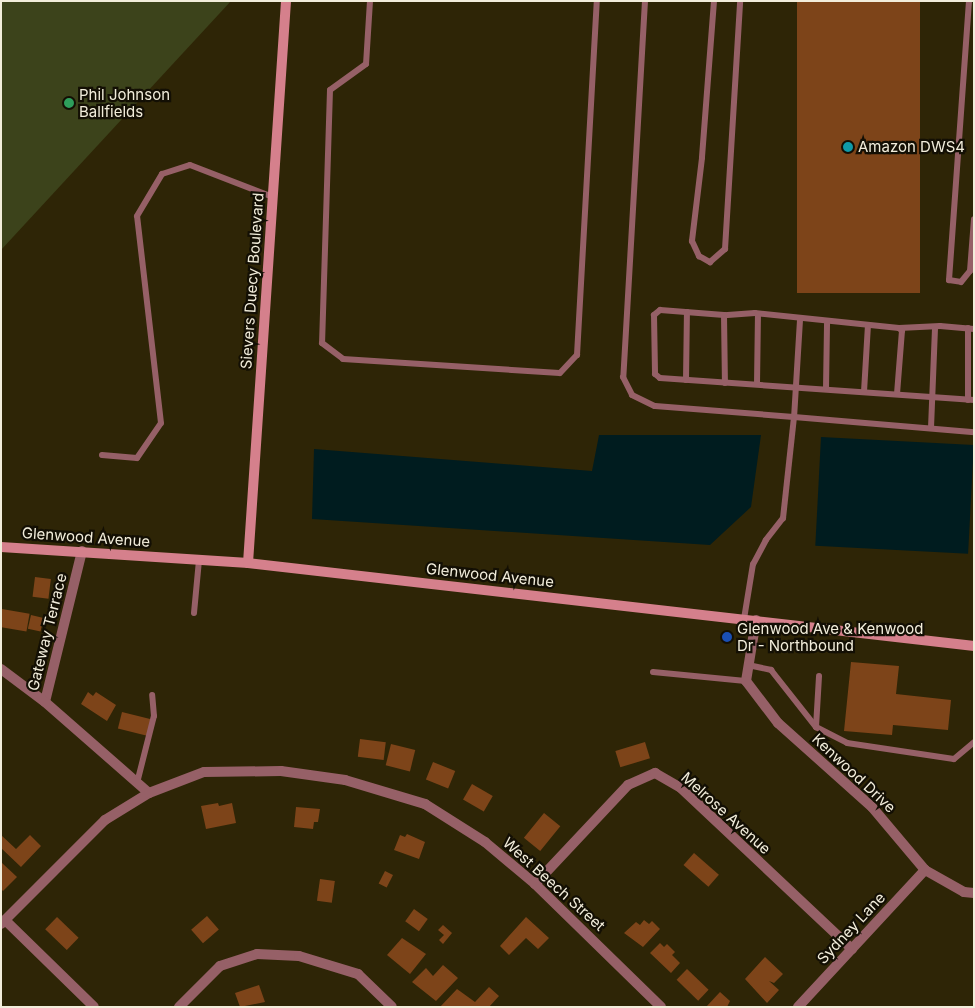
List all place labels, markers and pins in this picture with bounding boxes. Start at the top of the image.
place label: Phil Johnson Ballfields [79,85,170,120]
marker: Phil Johnson Ballfields [63,97,75,109]
place label: Amazon DWS4 [858,138,965,156]
marker: Amazon DWS4 [842,141,854,153]
place label: Glenwood Ave & Kenwood Dr - Northbound [737,619,923,654]
marker: Glenwood Ave & Kenwood Dr - Northbound [721,631,733,643]

